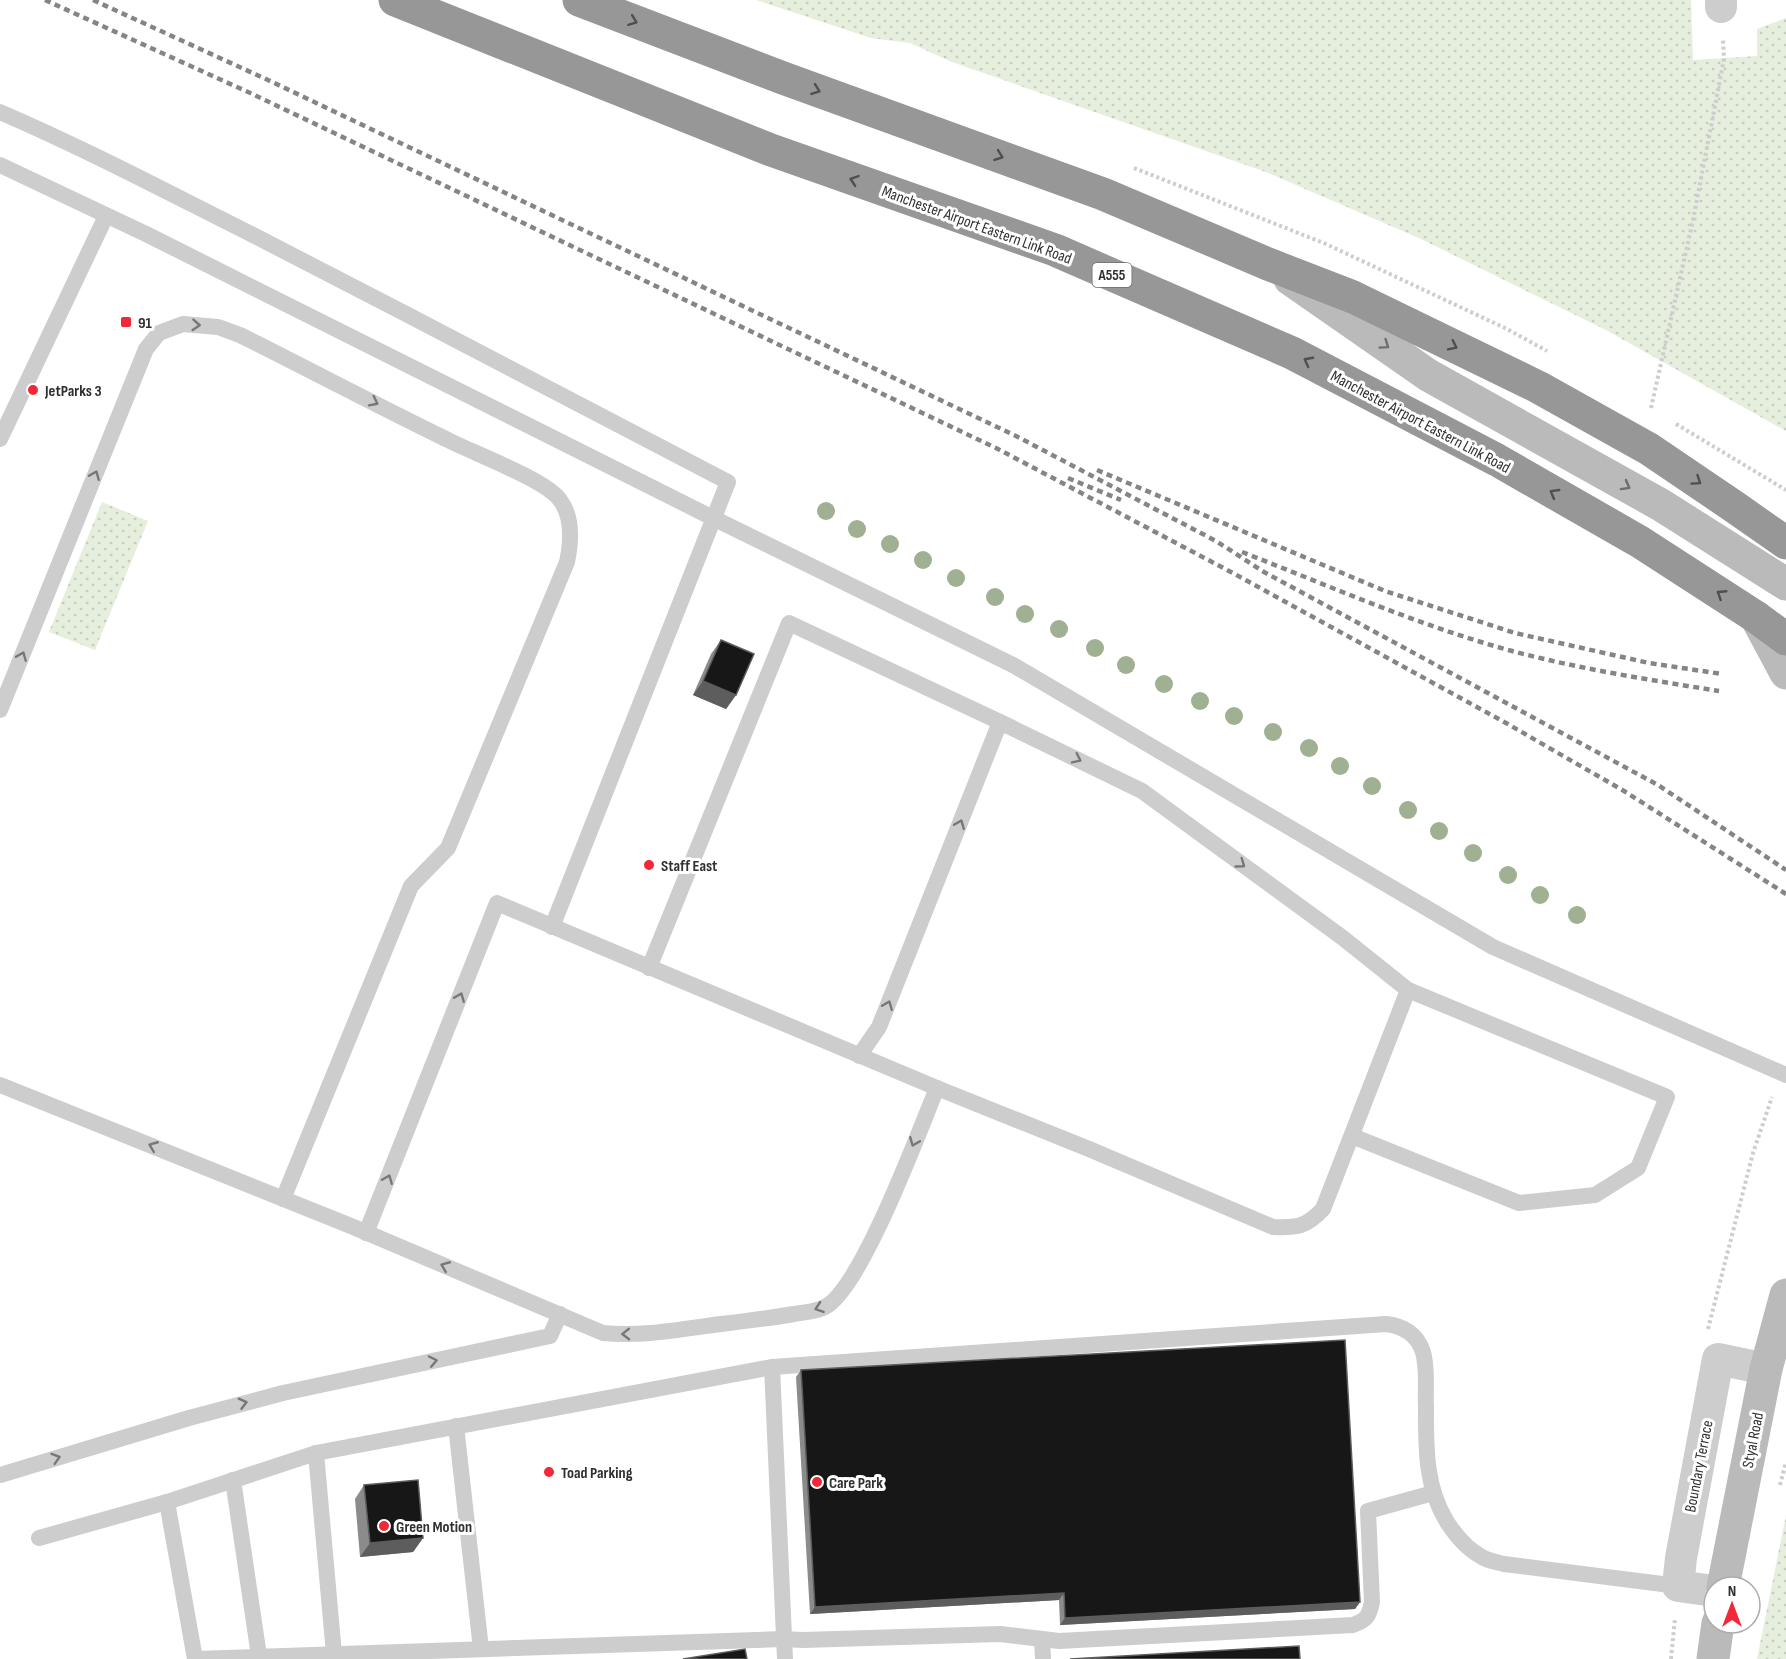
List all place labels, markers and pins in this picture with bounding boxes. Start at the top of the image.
place label: 91 [138,314,153,333]
marker: 91 [119,315,133,329]
place label: JetParks 3 [44,382,102,401]
marker: JetParks 3 [26,383,40,397]
place label: Staff East [661,857,717,876]
marker: Staff East [642,858,656,872]
place label: Toad Parking [561,1464,633,1483]
marker: Toad Parking [542,1465,556,1479]
place label: Care Park [829,1474,883,1493]
marker: Care Park [810,1475,824,1489]
place label: Green Motion [396,1518,472,1537]
marker: Green Motion [377,1519,391,1533]

